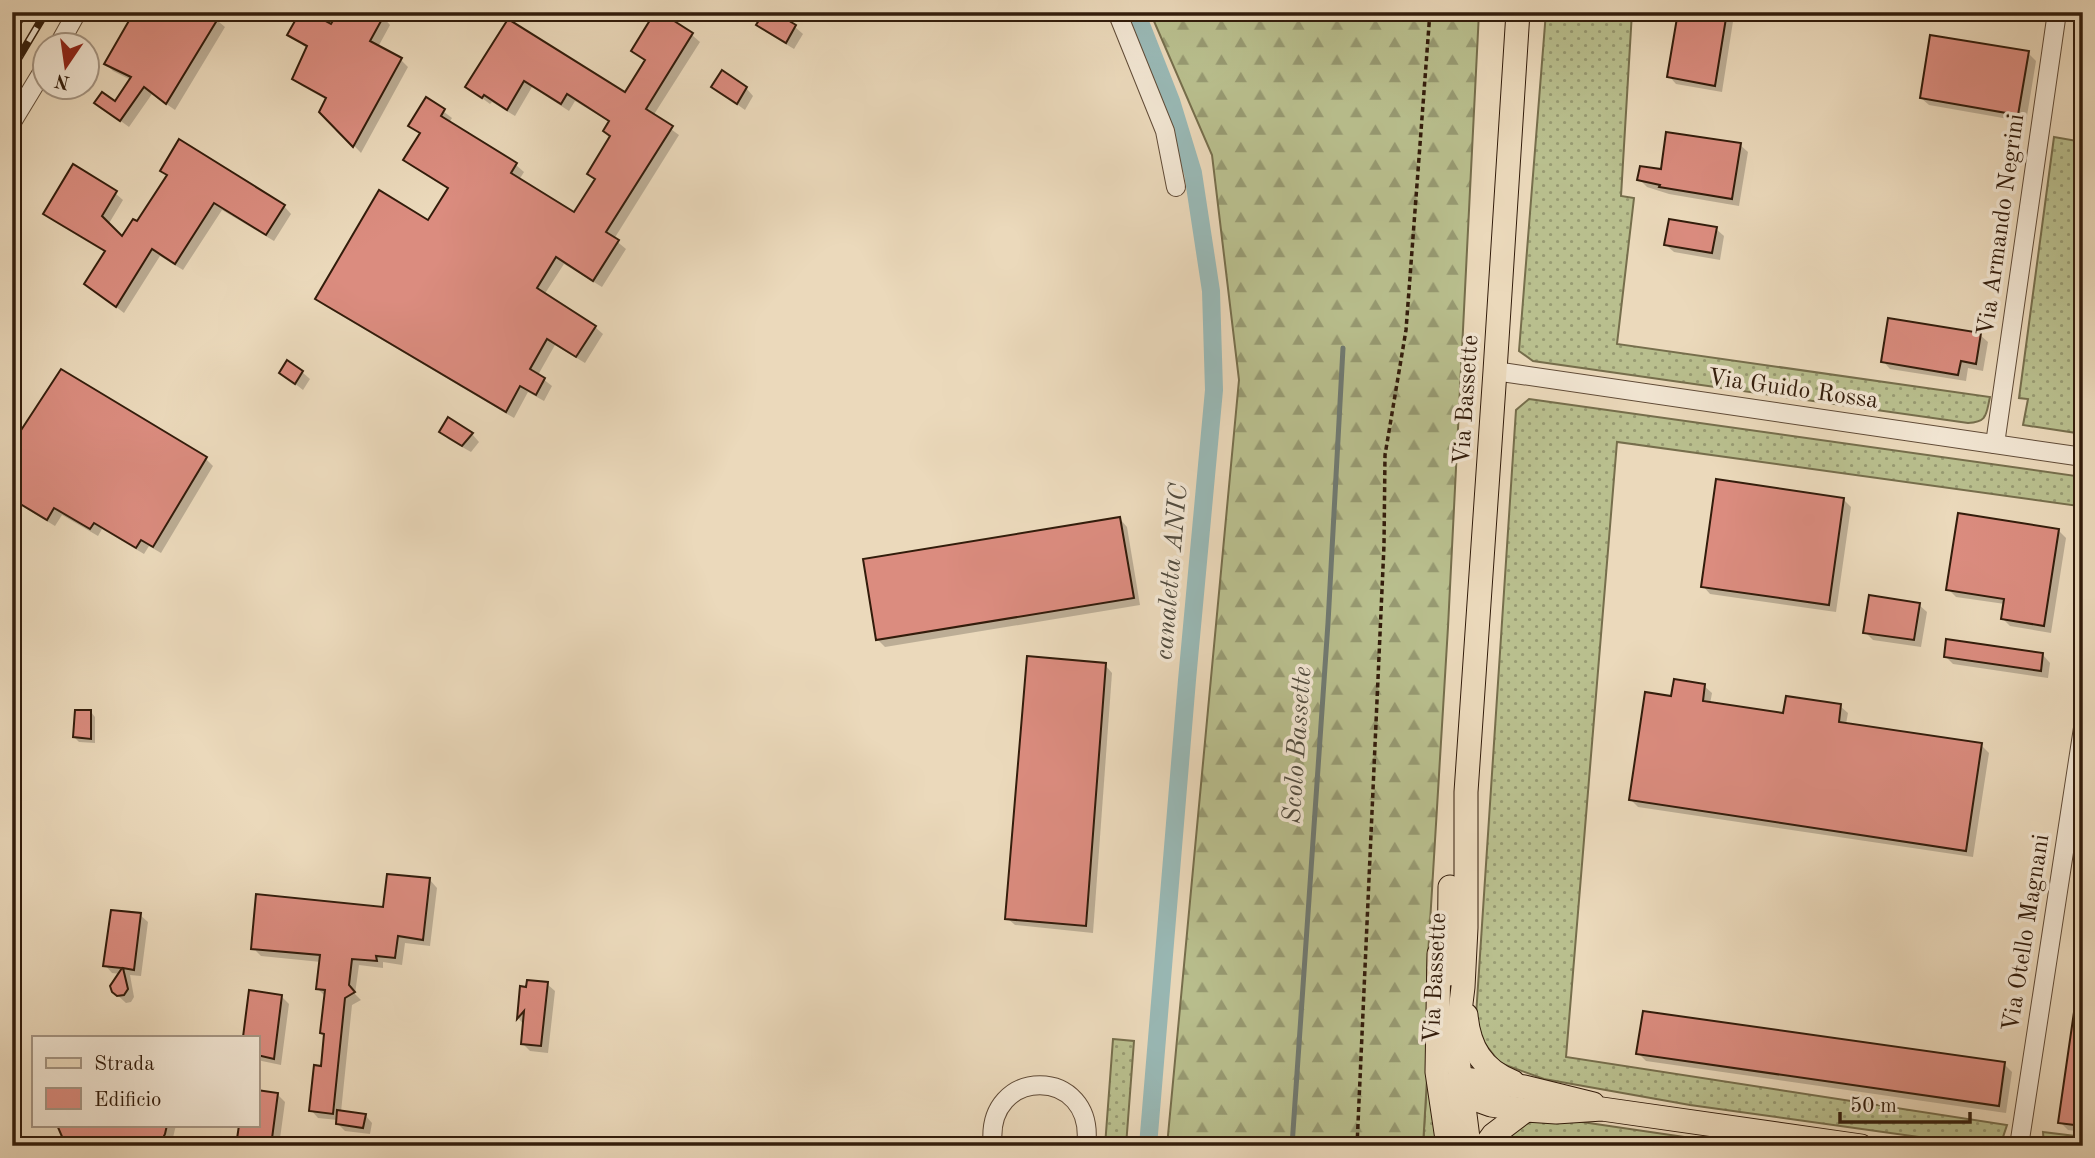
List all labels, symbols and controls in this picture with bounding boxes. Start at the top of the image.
north arrow [32,32,102,102]
text: N [53,69,72,91]
street label: Via Armando Negrini [1975,112,2029,338]
street label: Via Bassette [1450,334,1484,466]
street label: Via Guido Rossa [1706,366,1880,414]
water label: canaletta ANIC [1151,481,1193,661]
water label: Scolo Bassette [1280,665,1316,825]
street label: Via Otello Magnani [2000,833,2054,1033]
street label: Via Bassette [1421,912,1451,1044]
legend [32,1036,259,1126]
text: Strada [94,1054,155,1075]
scale bar [1840,1081,1969,1125]
text: Edificio [94,1090,162,1111]
text: 50 m [1850,1096,1897,1117]

